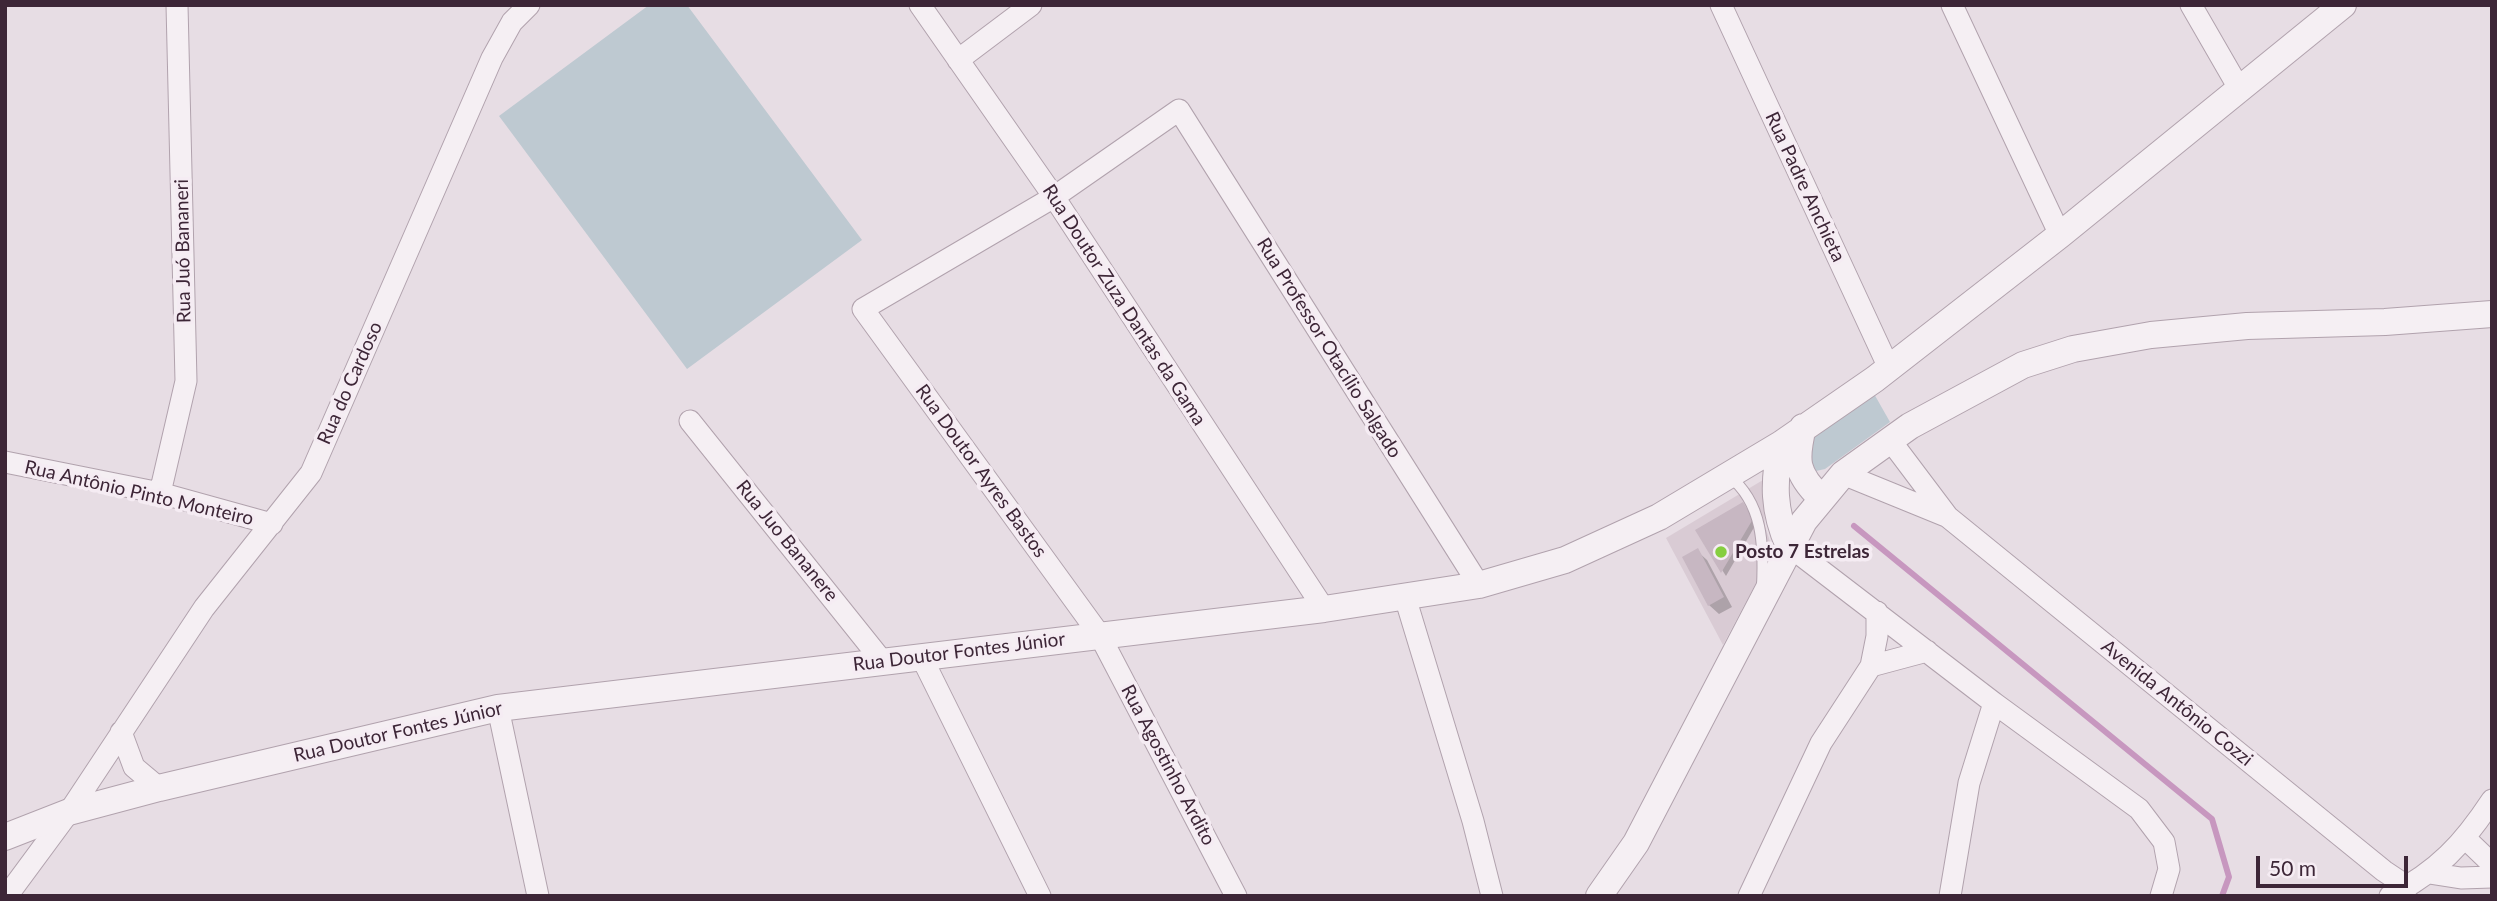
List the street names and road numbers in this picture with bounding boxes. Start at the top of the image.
street label: Rua Padre Anchieta [1760,108,1850,266]
street label: Rua Juó Bananeri [170,179,196,323]
street label: Rua Doutor Zuza Dantas da Gama [1037,180,1211,430]
street label: Rua Professor Otacílio Salgado [1252,234,1406,462]
street label: Rua do Cardoso [313,318,387,448]
street label: Rua Doutor Ayres Bastos [911,380,1051,562]
street label: Rua Antônio Pinto Monteiro [22,456,256,530]
street label: Rua Juo Bananere [731,476,843,606]
street label: Rua Doutor Fontes Júnior [852,628,1066,676]
street label: Avenida Antônio Cozzi [2097,635,2257,771]
street label: Rua Agostinho Ardito [1116,681,1220,849]
street label: Rua Doutor Fontes Júnior [291,697,505,767]

